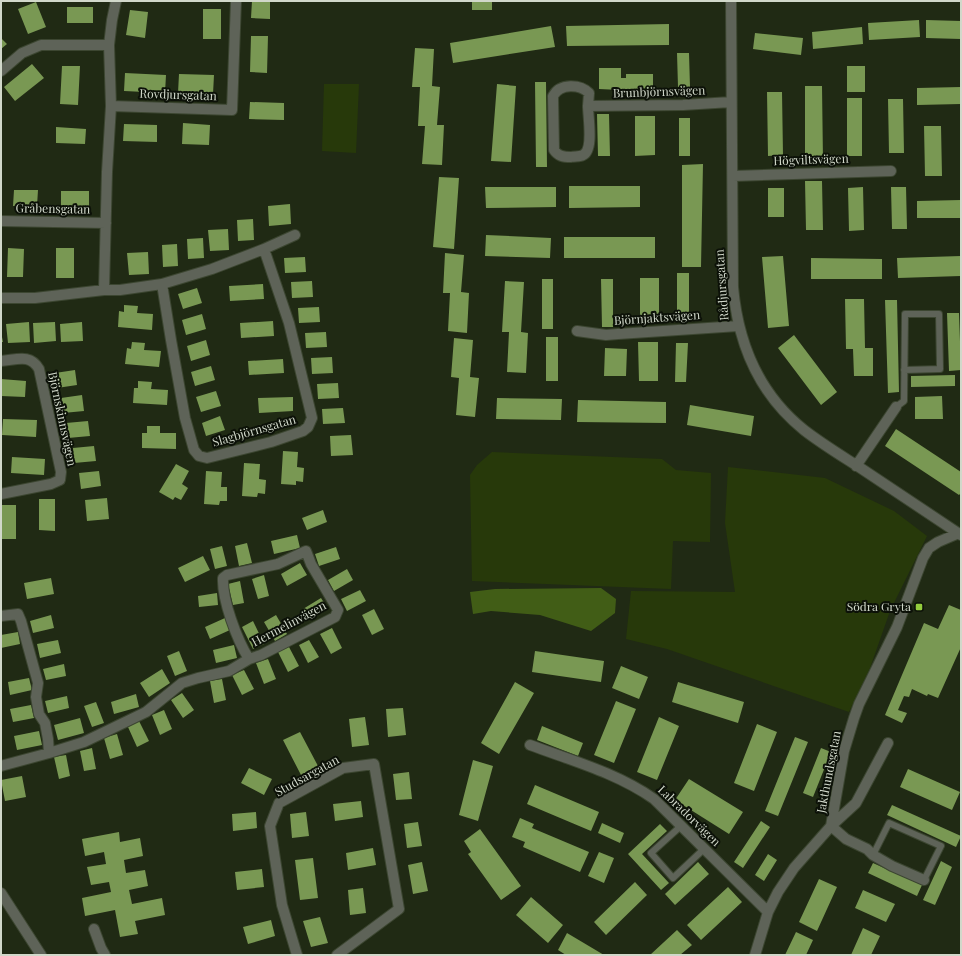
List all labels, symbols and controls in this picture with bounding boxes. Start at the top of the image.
street label: Brunbjörnsvägen [612,81,705,101]
street label: Rovdjursgatan [139,85,217,103]
street label: Högviltsvägen [773,150,849,168]
street label: Gråbensgatan [16,199,91,217]
street label: Rådjursgatan [711,249,731,321]
street label: Björnjaktsvägen [613,306,701,328]
street label: Björnskinnsvägen [45,370,81,467]
street label: Slagbjörnsgatan [210,410,297,450]
street label: Hermelinvägen [248,597,329,649]
place label: Södra Gryta [847,598,911,614]
marker: Södra Gryta [914,602,924,612]
street label: Jakthundsgatan [812,729,844,815]
street label: Studsargatan [272,751,341,799]
street label: Labradorvägen [655,781,724,849]

